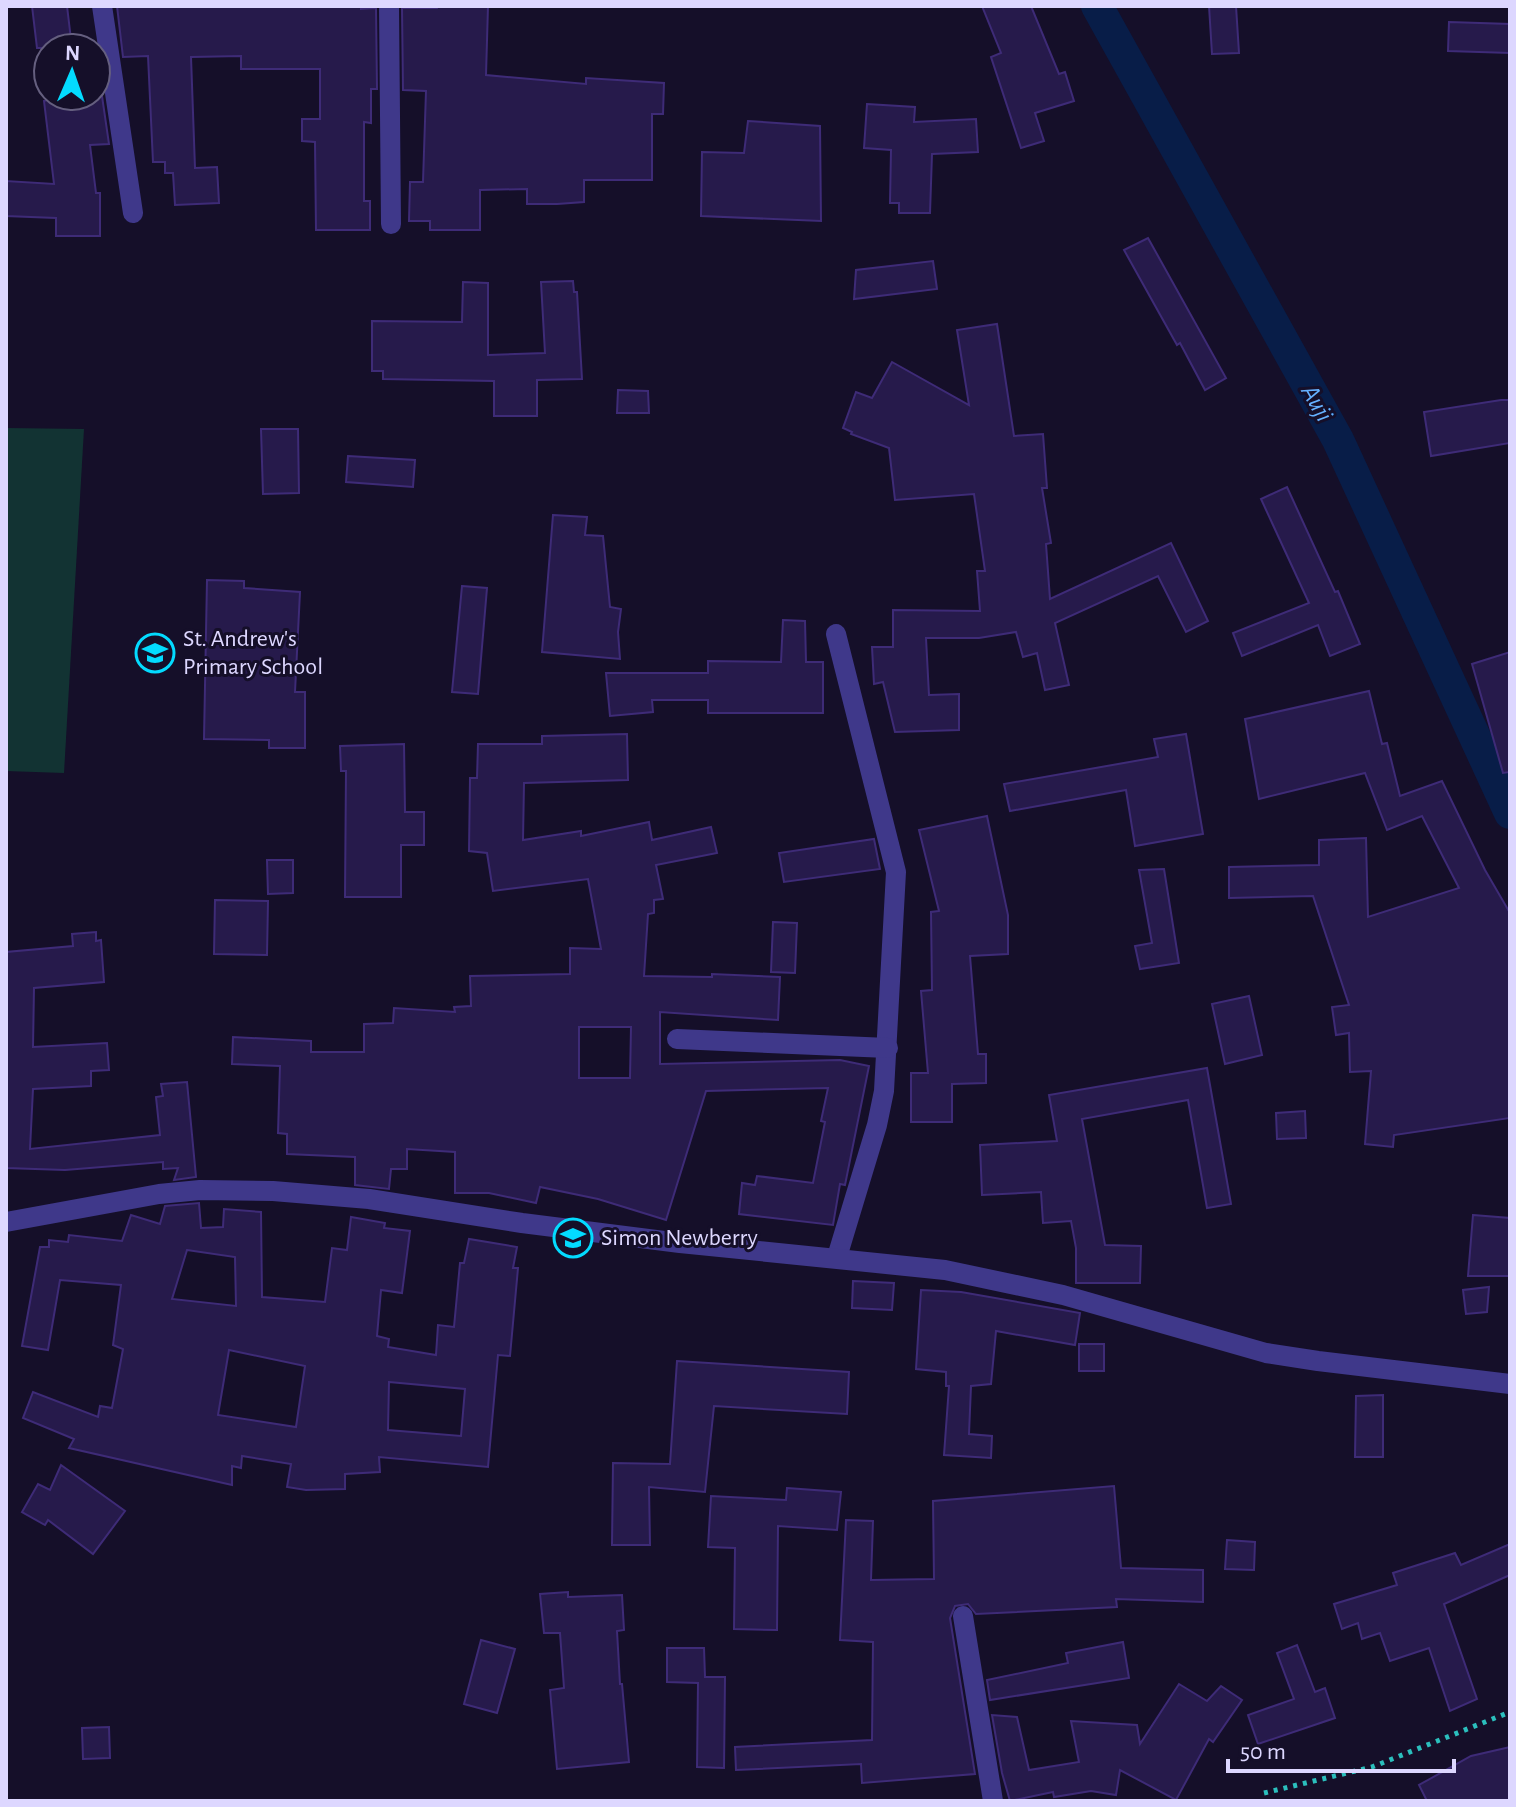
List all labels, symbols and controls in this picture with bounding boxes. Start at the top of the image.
north arrow [32,32,112,112]
text: N [65,42,81,64]
water label: Auji [1296,379,1338,426]
place label: St. Andrew's Primary School [183,627,323,679]
school or university icon: St. Andrew's Primary School [134,632,176,674]
school or university icon: Simon Newberry [552,1217,594,1259]
place label: Simon Newberry [601,1226,758,1250]
scale bar [1228,1723,1454,1773]
text: 50 m [1240,1740,1286,1764]

